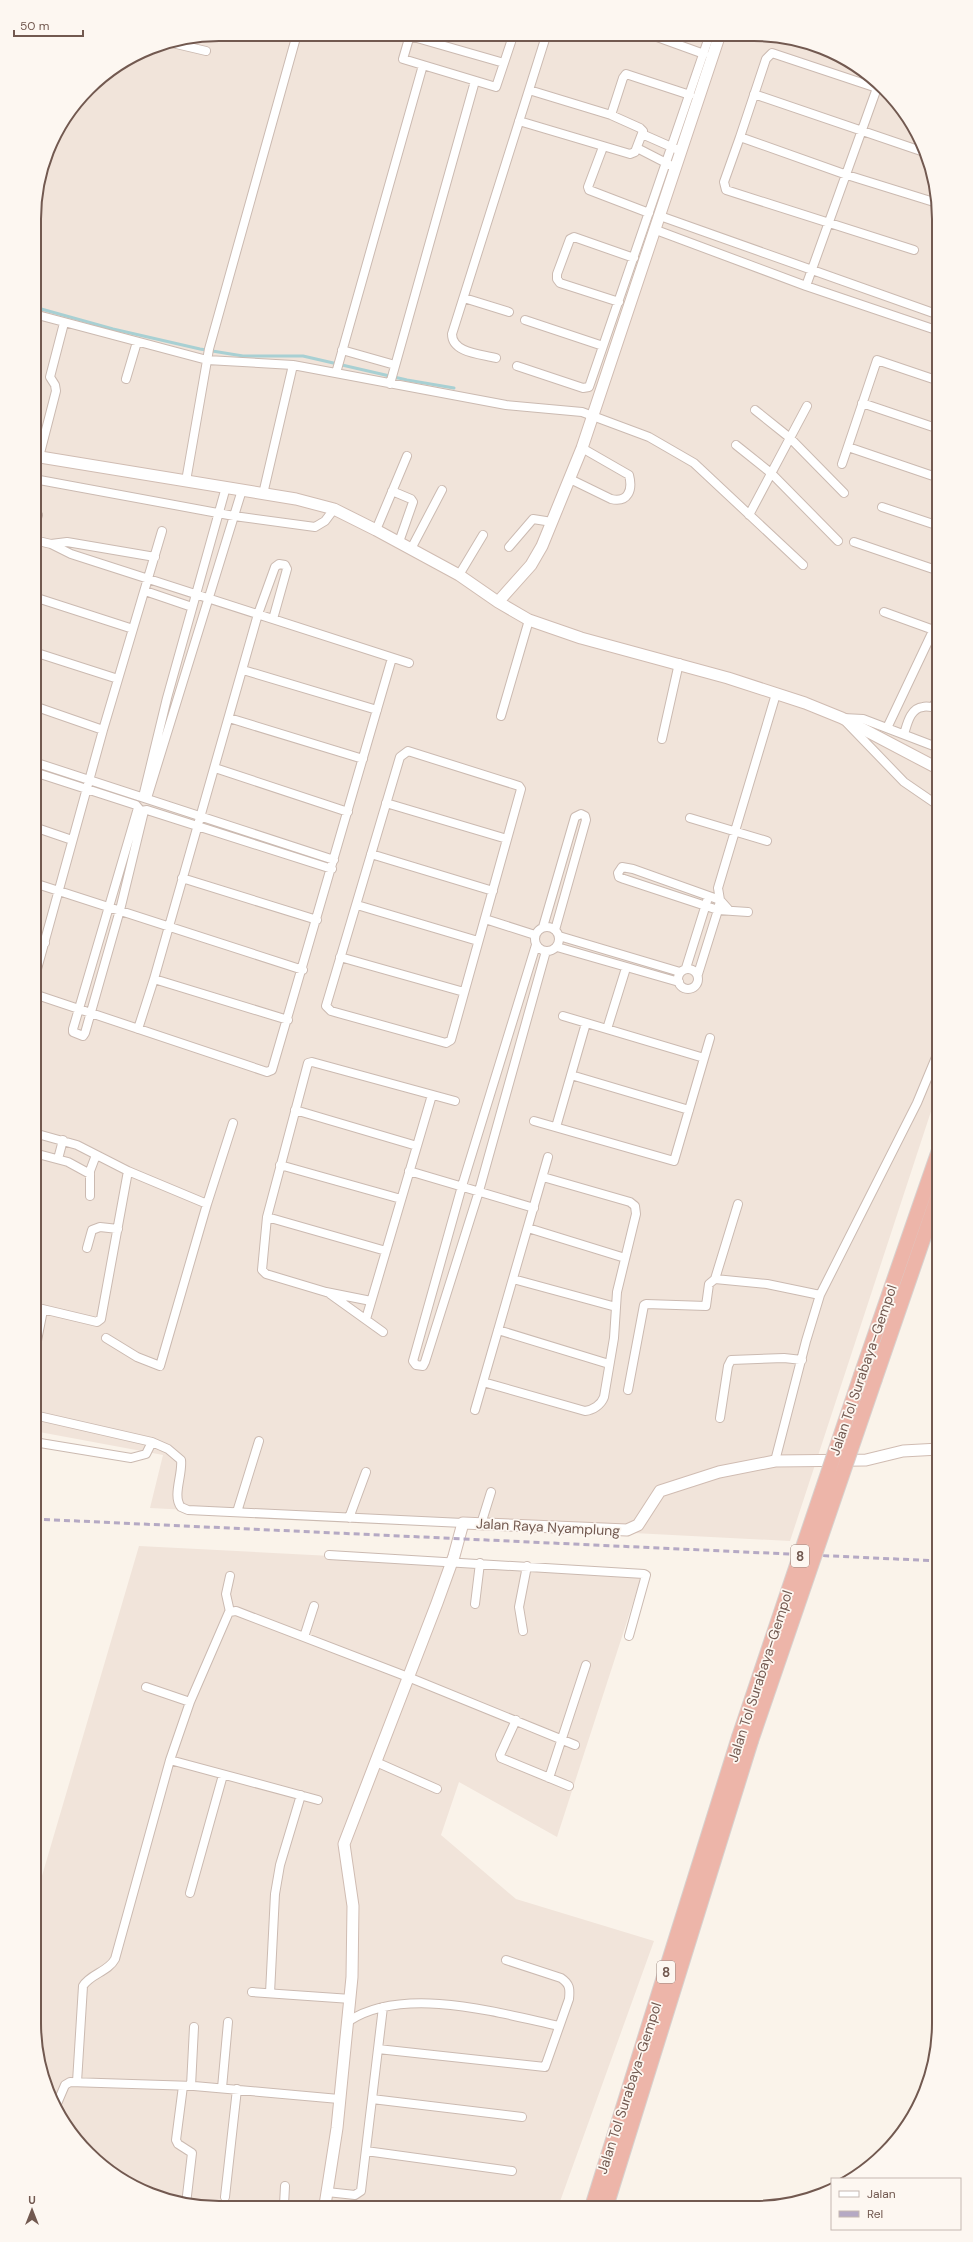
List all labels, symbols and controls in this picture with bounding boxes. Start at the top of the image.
scale bar [14,12,83,38]
text: 50 m [20,18,49,34]
street label: Jalan Tol Surabaya–Gempol [825,1282,901,1458]
street label: Jalan Raya Nyamplung [476,1514,621,1540]
road number: 8 [791,1545,809,1567]
street label: Jalan Tol Surabaya–Gempol [724,1588,796,1764]
road number: 8 [657,1961,675,1983]
street label: Jalan Tol Surabaya–Gempol [593,2000,665,2176]
legend [831,2178,961,2230]
text: Jalan [867,2186,896,2202]
north arrow [12,2190,52,2230]
text: U [28,2193,36,2207]
text: Rel [867,2206,883,2222]

